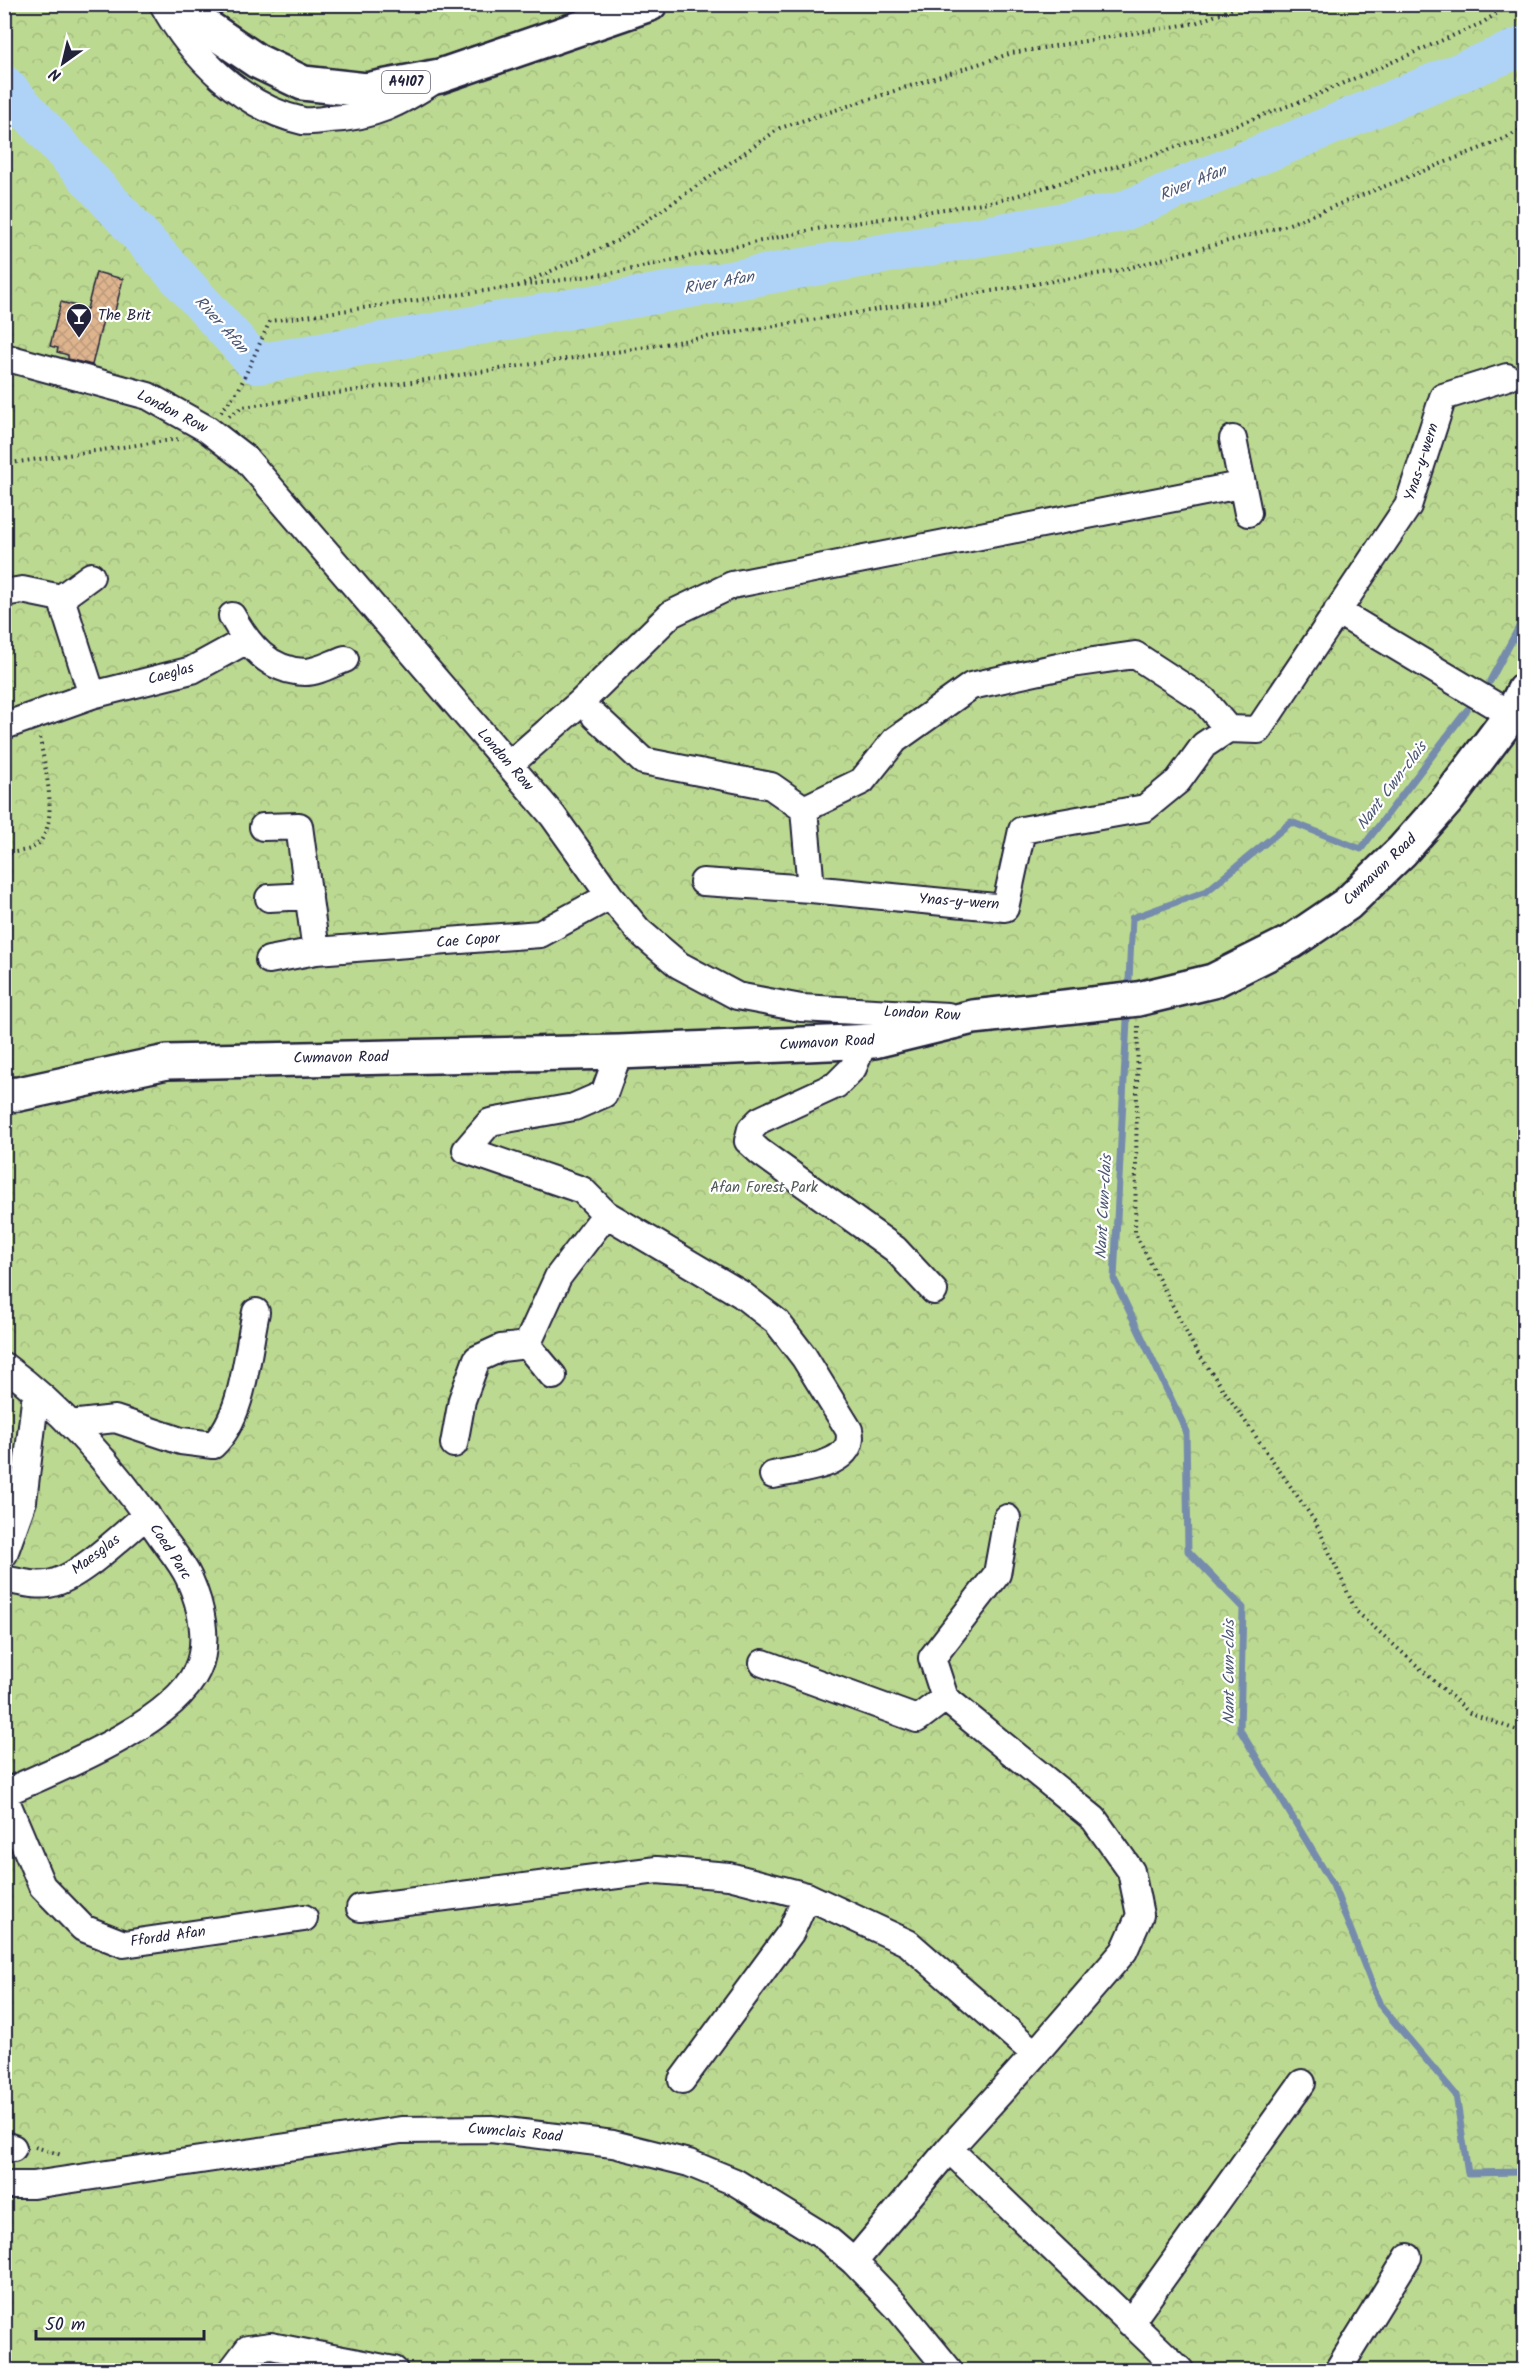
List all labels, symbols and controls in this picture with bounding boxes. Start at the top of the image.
north arrow [33,33,93,93]
text: N [44,61,67,87]
road number: A4107 [382,71,430,93]
water label: River Afan [1156,158,1232,208]
water label: River Afan [682,264,757,301]
water label: River Afan [188,290,255,361]
bar icon: The Brit [64,301,94,339]
place label: The Brit [98,304,151,328]
street label: London Row [132,384,213,441]
street label: Ynas-y-wern [1398,420,1446,504]
street label: Caeglas [145,656,197,692]
street label: London Row [471,723,540,798]
water label: Nant Cwn-clais [1350,735,1435,835]
street label: Cwmavon Road [1337,828,1423,912]
street label: Ynas-y-wern [918,887,1000,917]
street label: Cae Copor [435,927,502,955]
street label: London Row [883,1000,962,1028]
street label: Cwmavon Road [779,1028,876,1057]
street label: Cwmavon Road [293,1045,389,1071]
water label: Nant Cwn-clais [1089,1152,1119,1260]
park label: Afan Forest Park [710,1176,819,1200]
street label: Coed Parc [143,1519,197,1585]
street label: Maesglas [66,1528,126,1582]
water label: Nant Cwn-clais [1217,1617,1242,1724]
street label: Ffordd Afan [129,1920,207,1954]
street label: Cwmclais Road [467,2117,564,2149]
scale bar [36,2303,204,2341]
text: 50 m [45,2311,85,2340]

